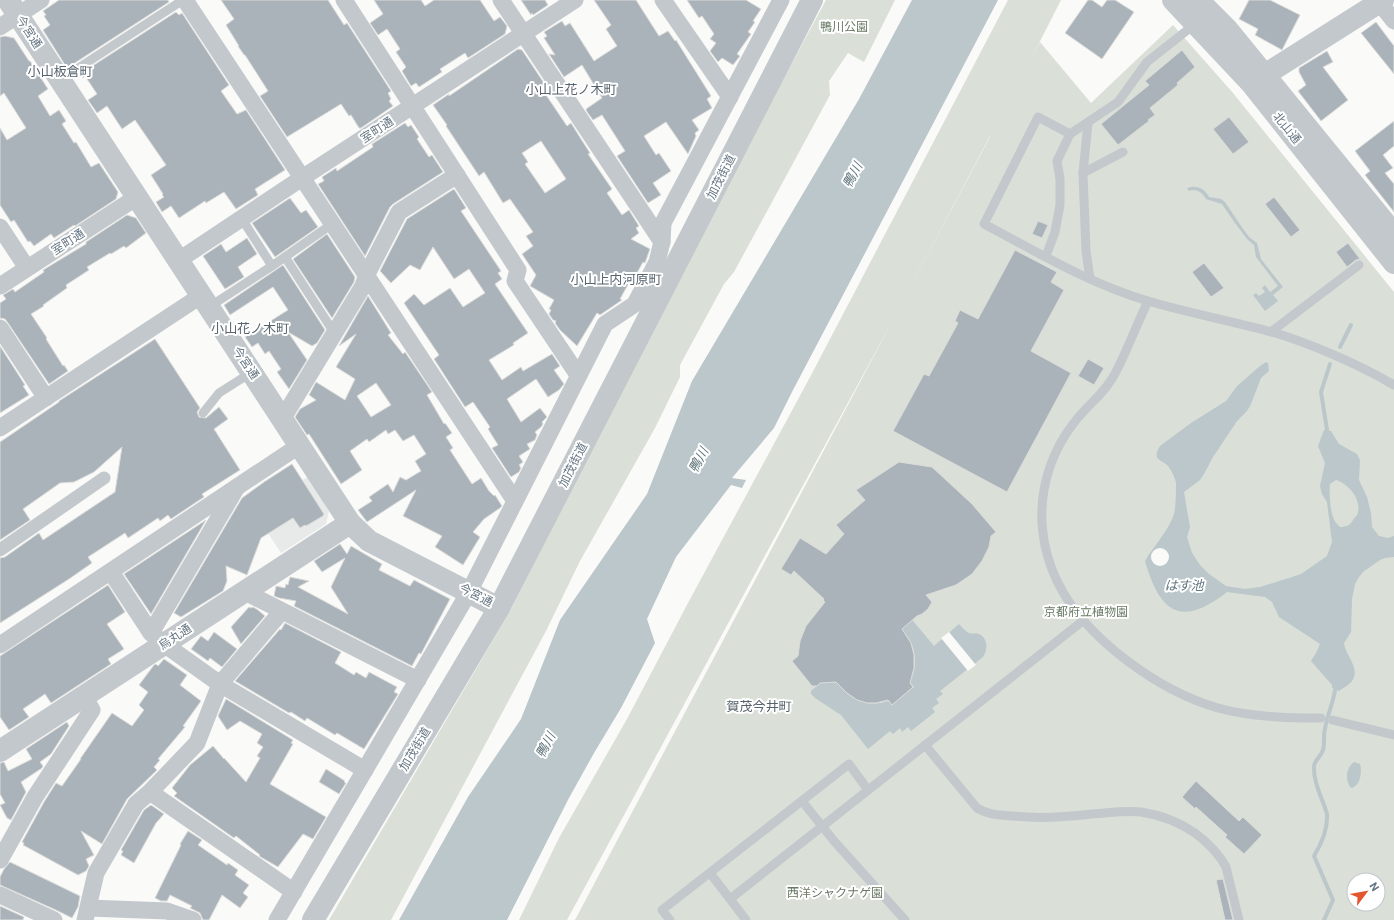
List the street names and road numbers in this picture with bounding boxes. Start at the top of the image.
street label: 今宮通 [13,13,45,51]
street label: 北山通 [1270,110,1304,146]
street label: 室町通 [358,114,396,146]
street label: 加茂街道 [704,152,738,202]
street label: 室町通 [49,226,87,258]
street label: 今宮通 [230,344,262,382]
street label: 加茂街道 [556,440,590,490]
street label: 今宮通 [457,581,495,609]
street label: 烏丸通 [156,621,194,653]
street label: 加茂街道 [397,725,433,773]

